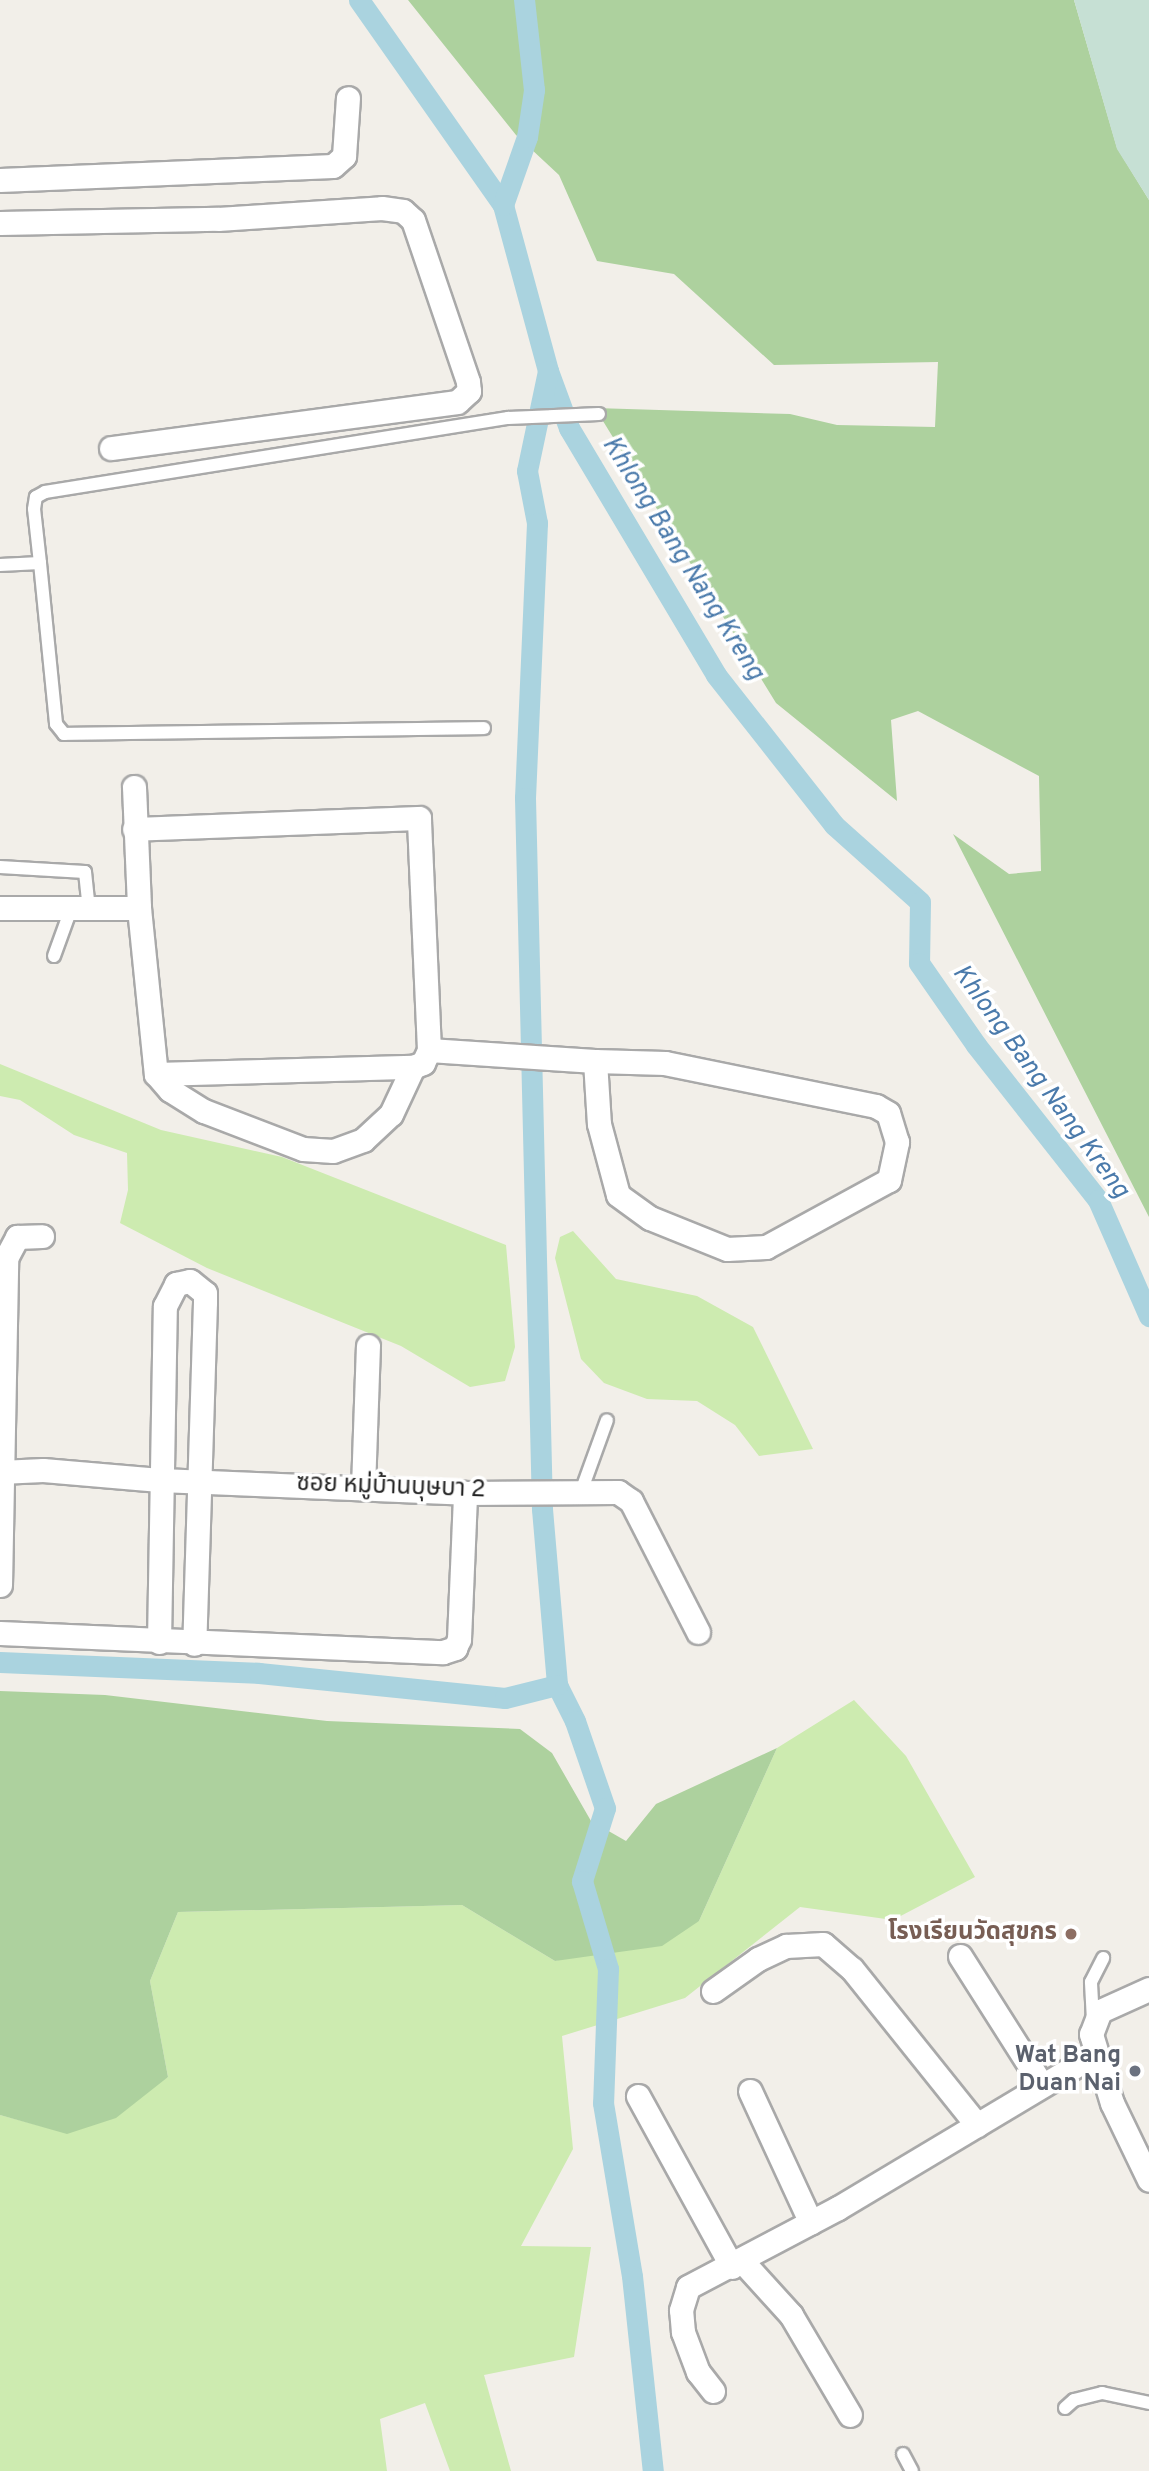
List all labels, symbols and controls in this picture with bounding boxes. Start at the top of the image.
water label: Khlong Bang Nang Kreng [594,431,770,687]
water label: Khlong Bang Nang Kreng [945,959,1135,1205]
street label: ซอย หมู่บ้านบุษบา 2 [296,1470,486,1506]
place label: โรงเรียนวัดสุขกร [888,1920,1057,1948]
marker: โรงเรียนวัดสุขกร [1063,1926,1079,1942]
place label: Wat Bang Duan Nai [1015,2043,1121,2099]
marker: Wat Bang Duan Nai [1127,2063,1143,2079]

